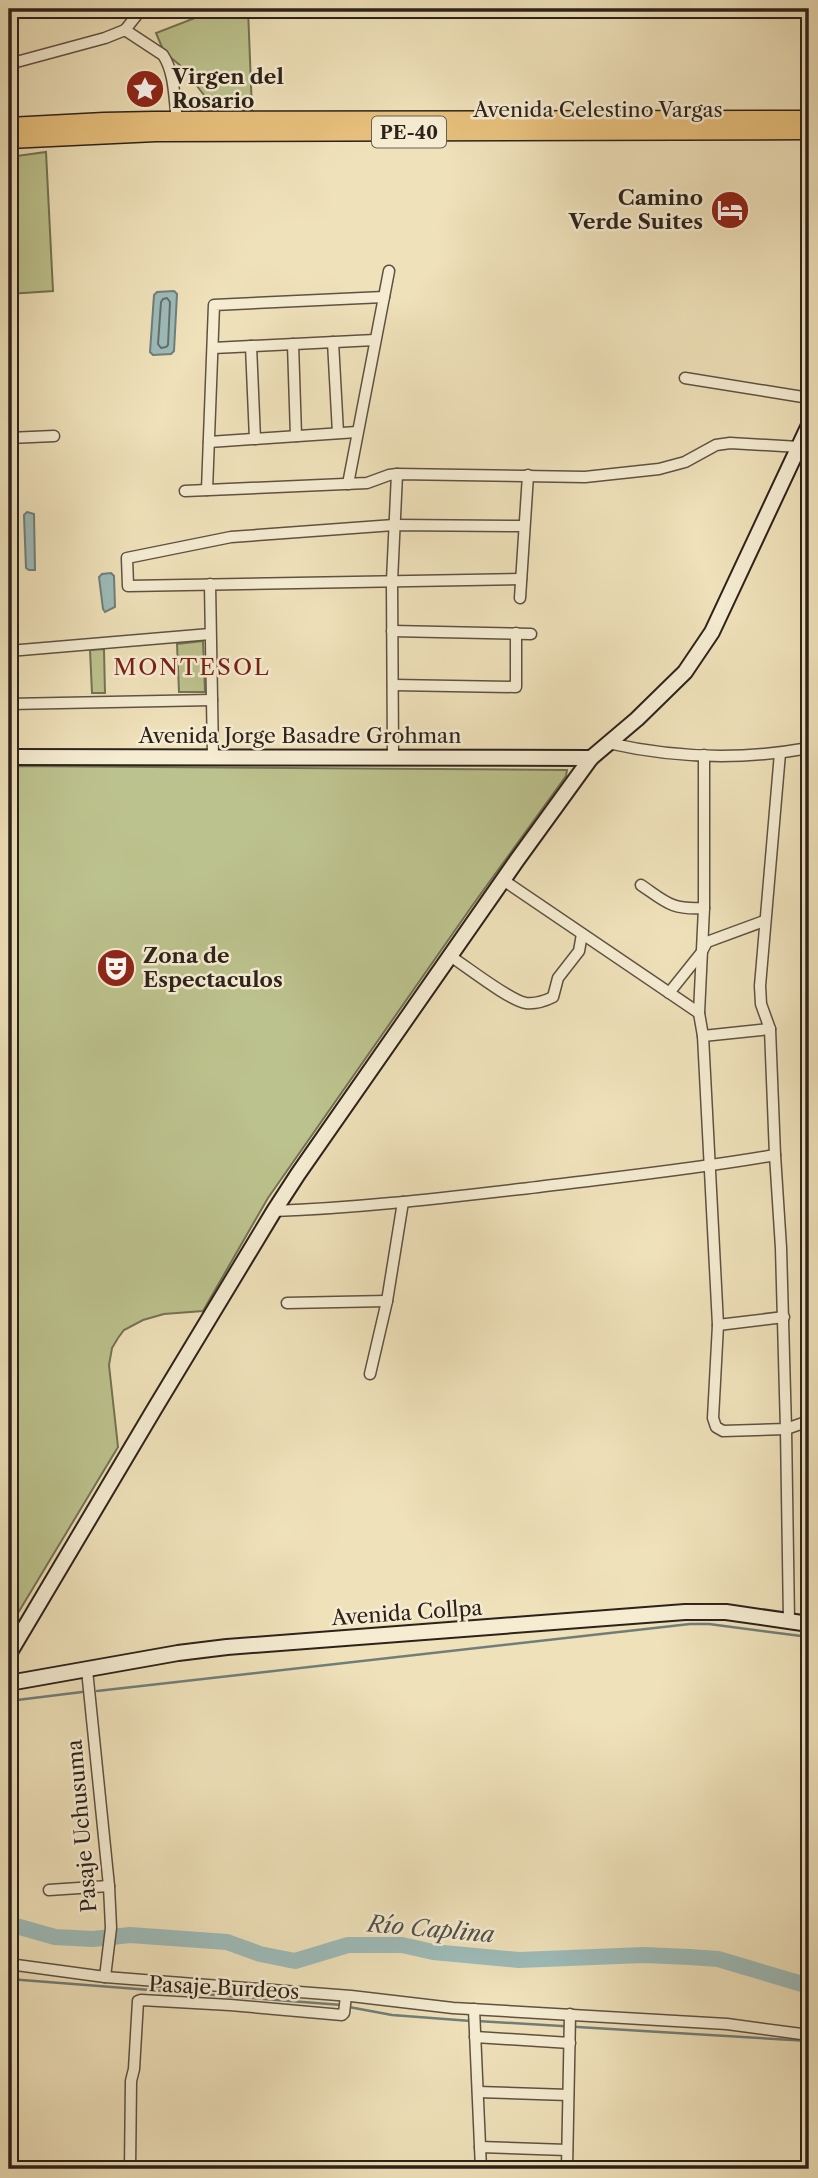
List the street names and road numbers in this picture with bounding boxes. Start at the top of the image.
street label: Avenida Celestino Vargas [472,97,723,122]
road number: PE-40 [372,116,446,148]
street label: Avenida Jorge Basadre Grohman [138,723,461,748]
street label: Avenida Collpa [330,1595,484,1630]
street label: Pasaje Uchusuma [61,1738,102,1914]
street label: Pasaje Burdeos [148,1971,300,2004]

